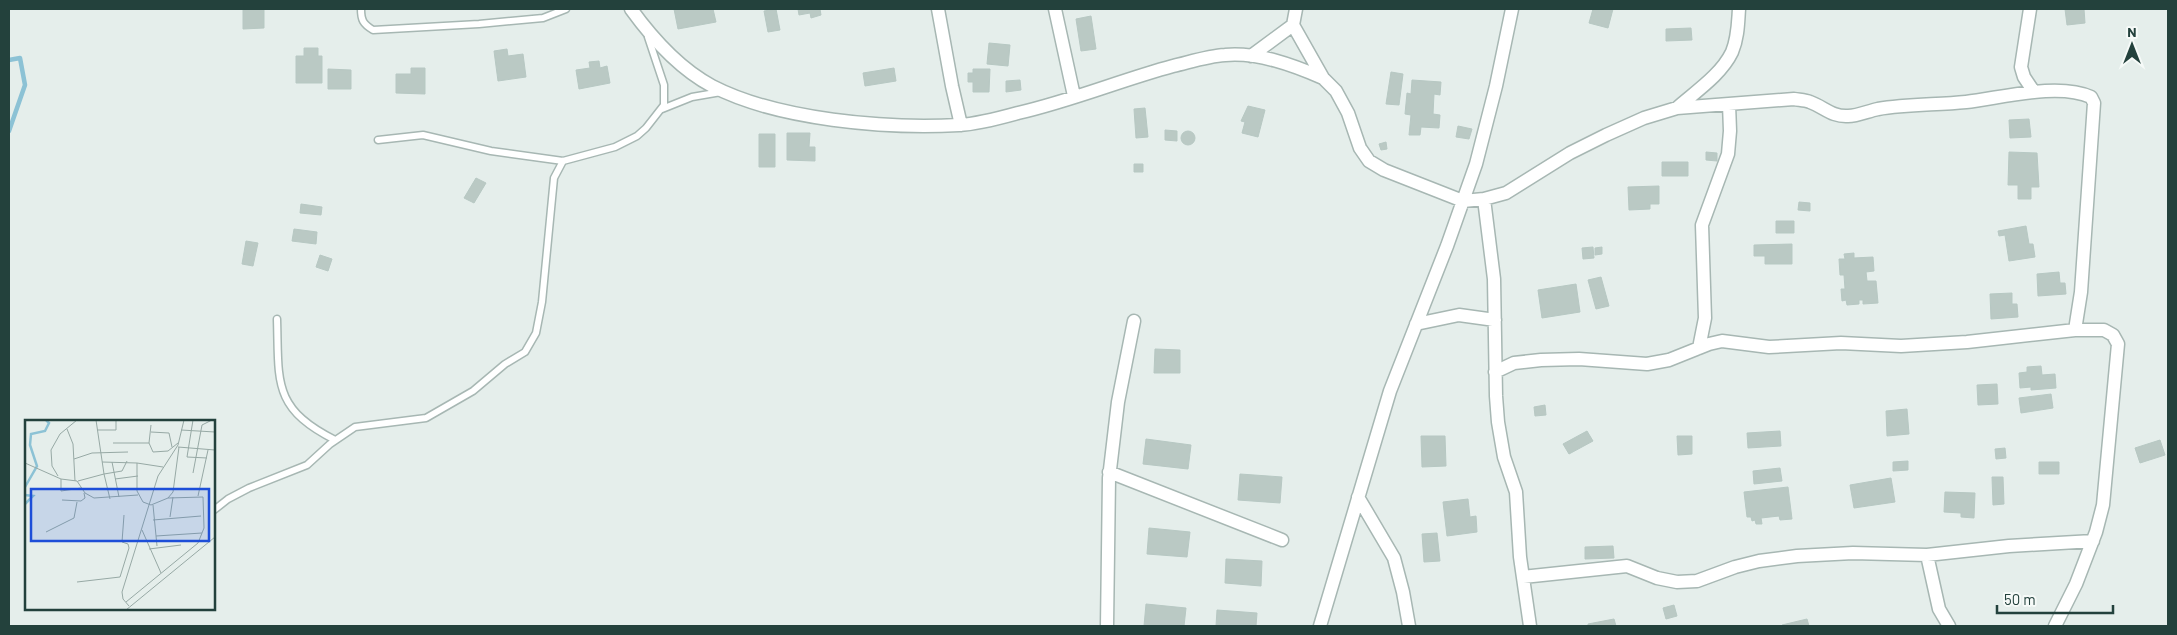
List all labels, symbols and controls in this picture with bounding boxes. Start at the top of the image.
north arrow [2107,20,2157,70]
text: N [2127,23,2137,40]
inset map [25,420,215,610]
scale bar [1997,582,2113,614]
text: 50 m [2004,590,2036,608]

